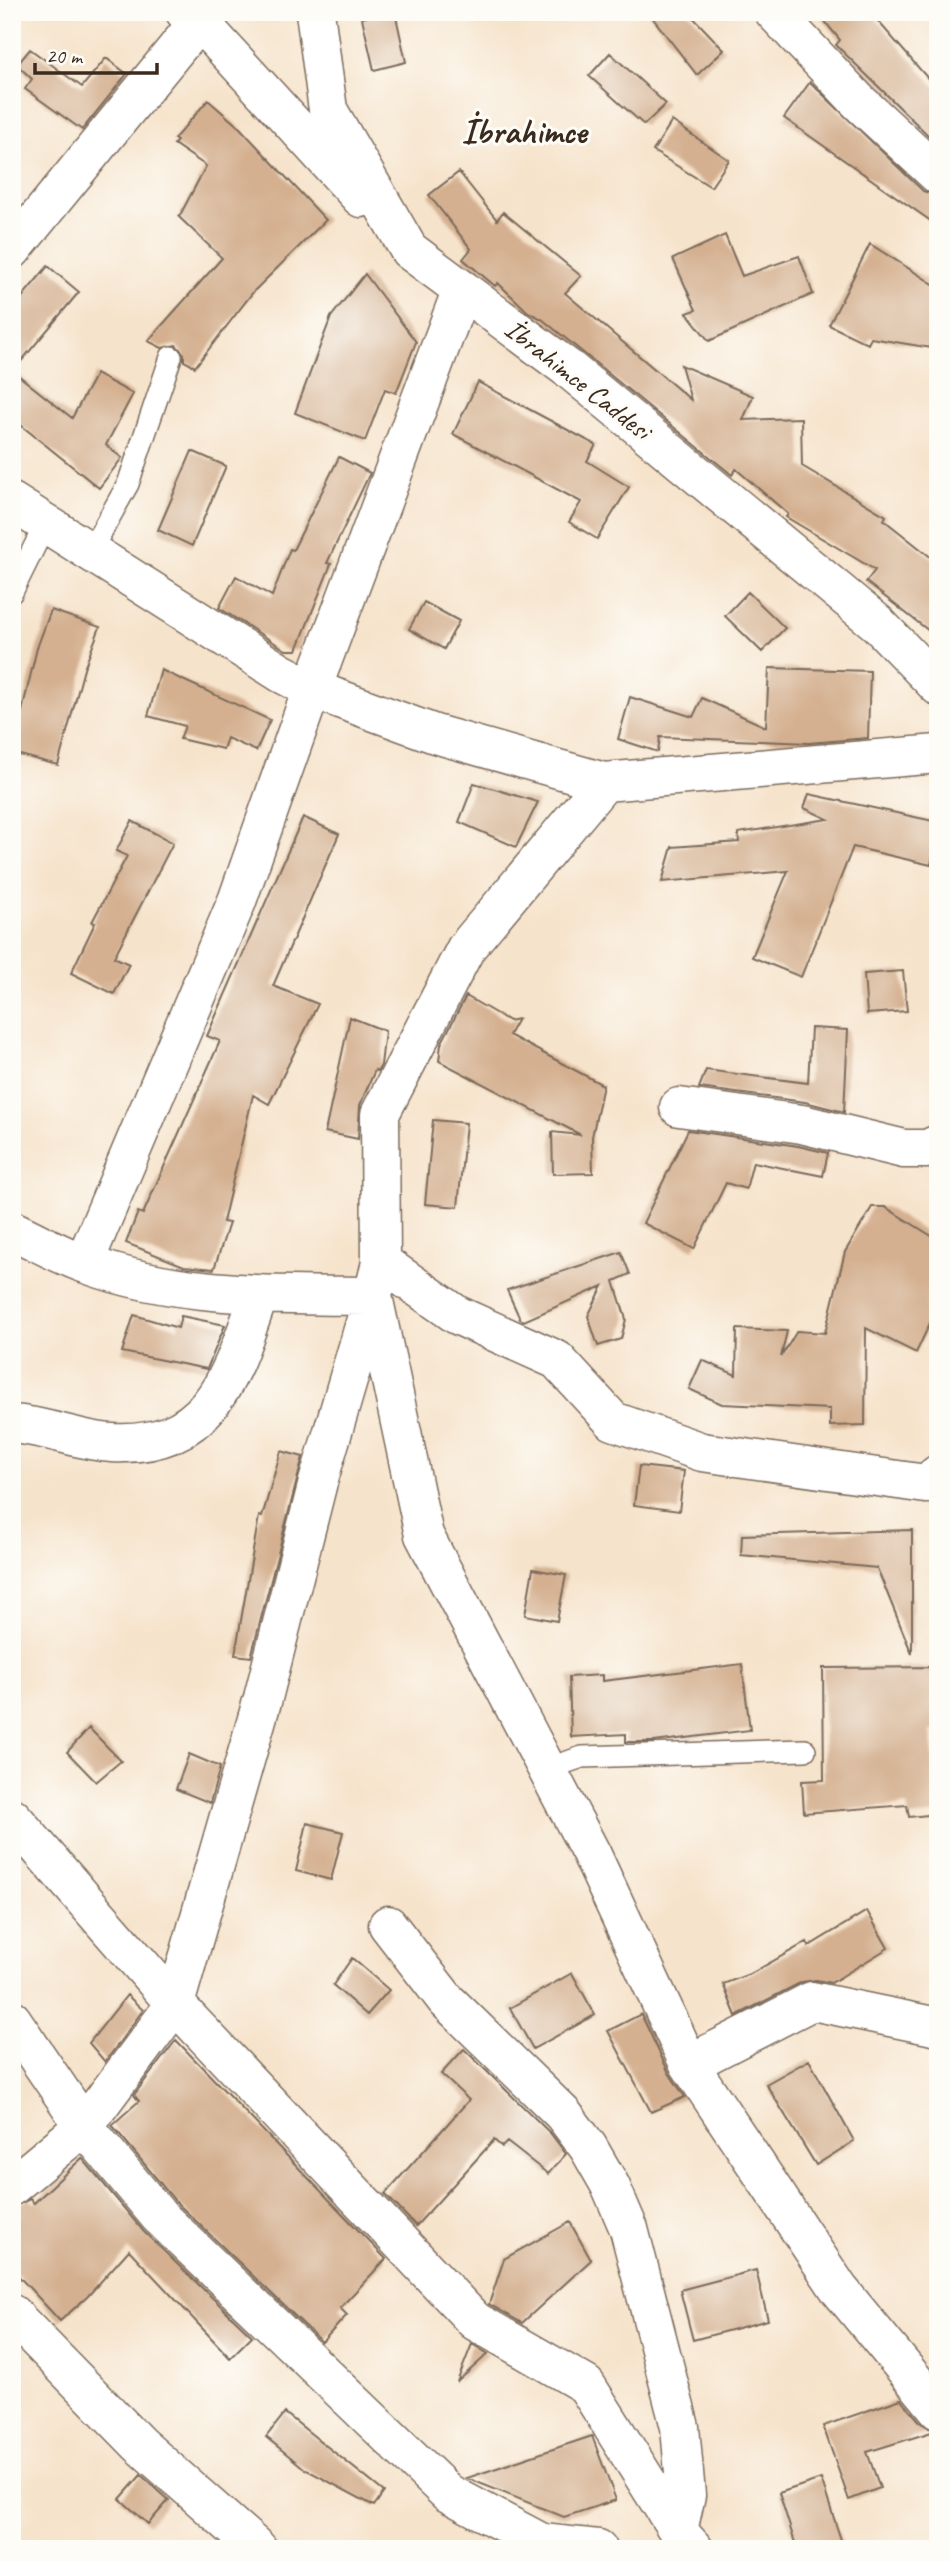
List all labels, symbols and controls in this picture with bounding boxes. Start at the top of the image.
scale bar [35,32,158,76]
text: 20 m [46,43,84,69]
district label: İbrahimce [461,109,589,154]
street label: İbrahimce Caddesi [498,311,661,449]

